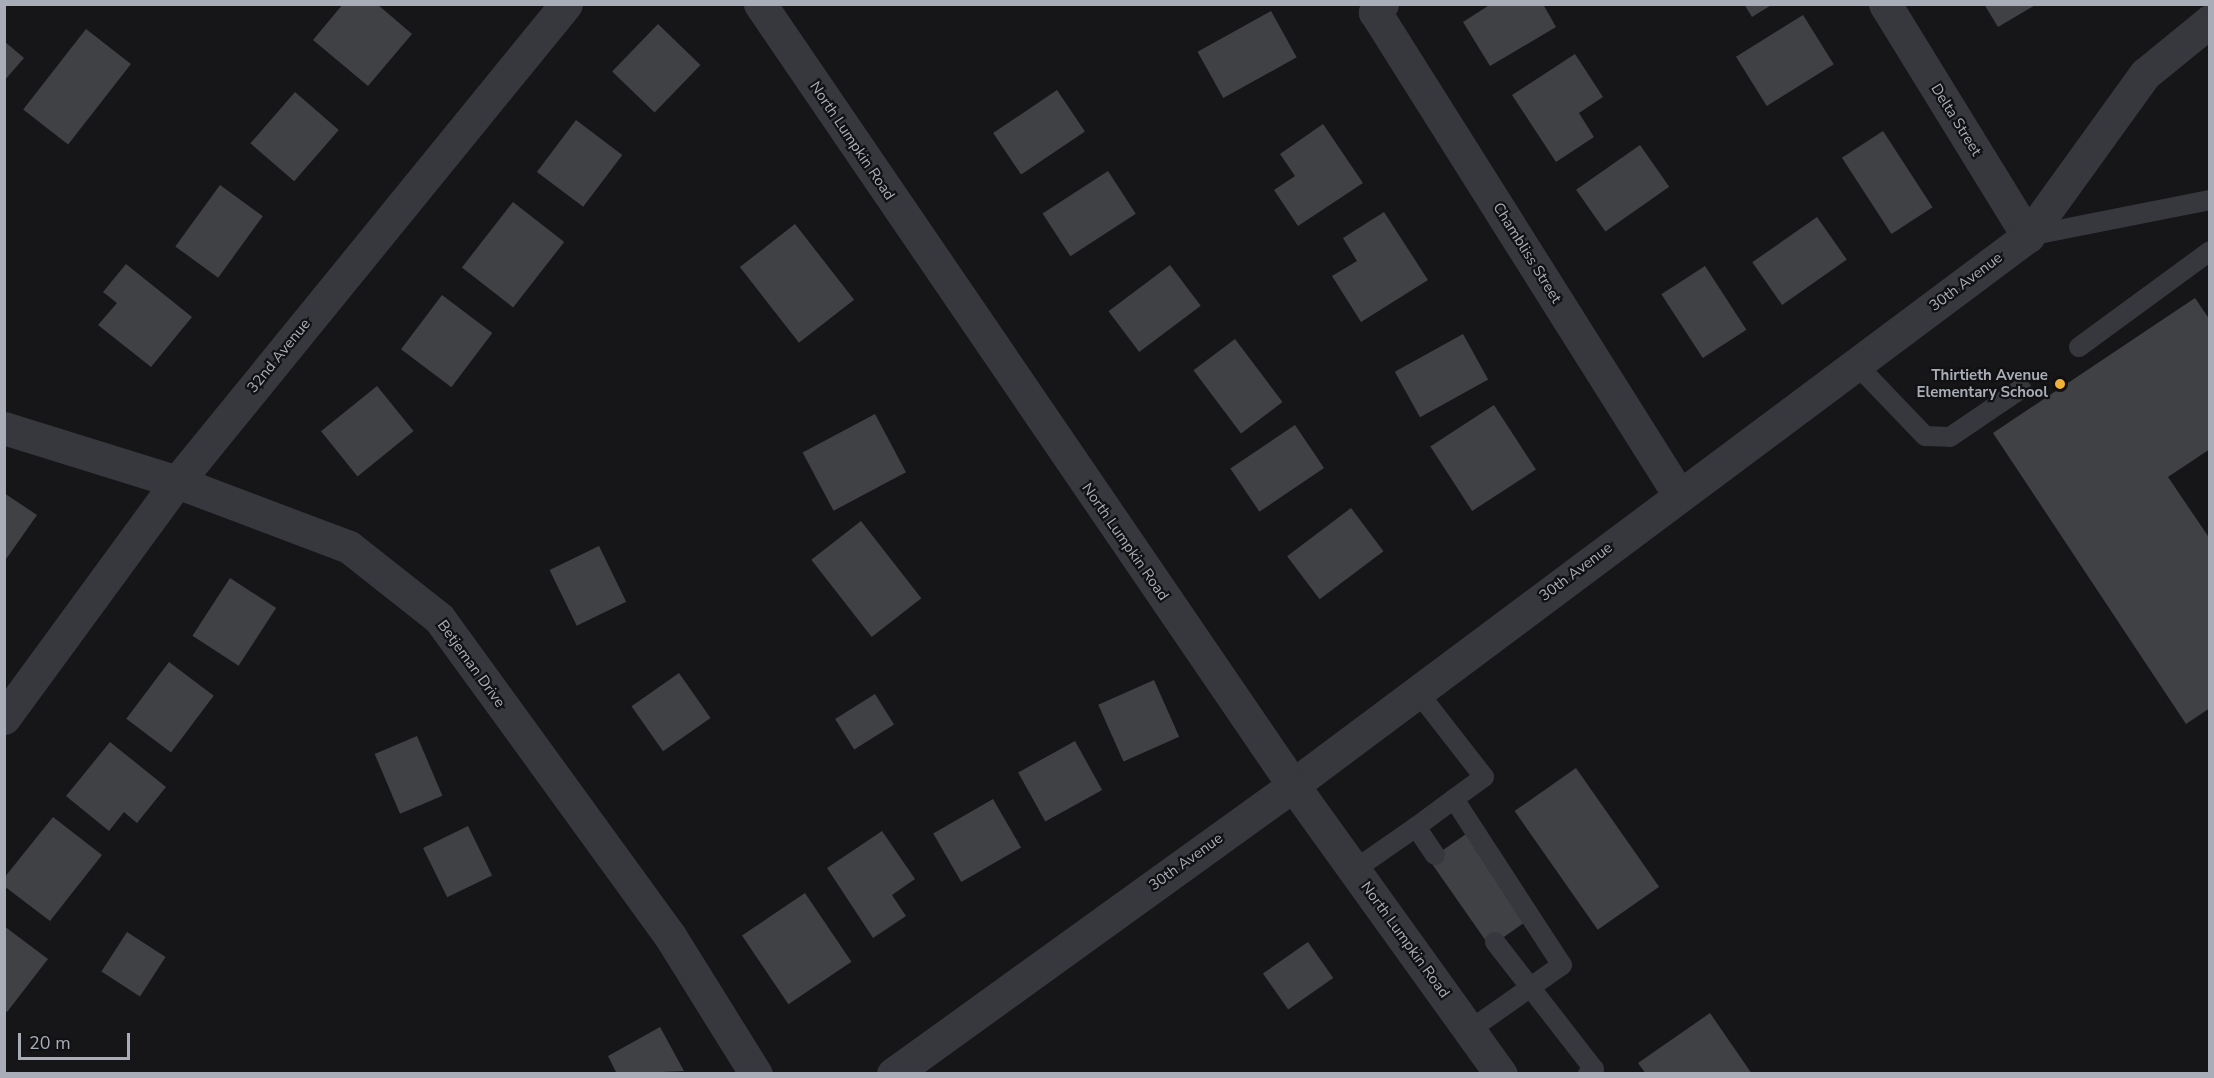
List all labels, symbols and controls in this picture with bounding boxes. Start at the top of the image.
street label: North Lumpkin Road [806,78,898,204]
street label: Delta Street [1927,81,1985,159]
street label: Chambliss Street [1489,199,1565,307]
street label: 30th Avenue [1926,249,2006,315]
street label: 32nd Avenue [244,315,314,397]
place label: Thirtieth Avenue Elementary School [1917,366,2048,401]
marker: Thirtieth Avenue Elementary School [2053,377,2067,391]
street label: North Lumpkin Road [1078,480,1172,604]
street label: 30th Avenue [1536,539,1616,605]
street label: Betjeman Drive [433,617,509,711]
street label: 30th Avenue [1146,829,1226,895]
street label: North Lumpkin Road [1357,878,1453,1002]
scale bar [21,1021,134,1059]
text: 20 m [29,1031,71,1055]

